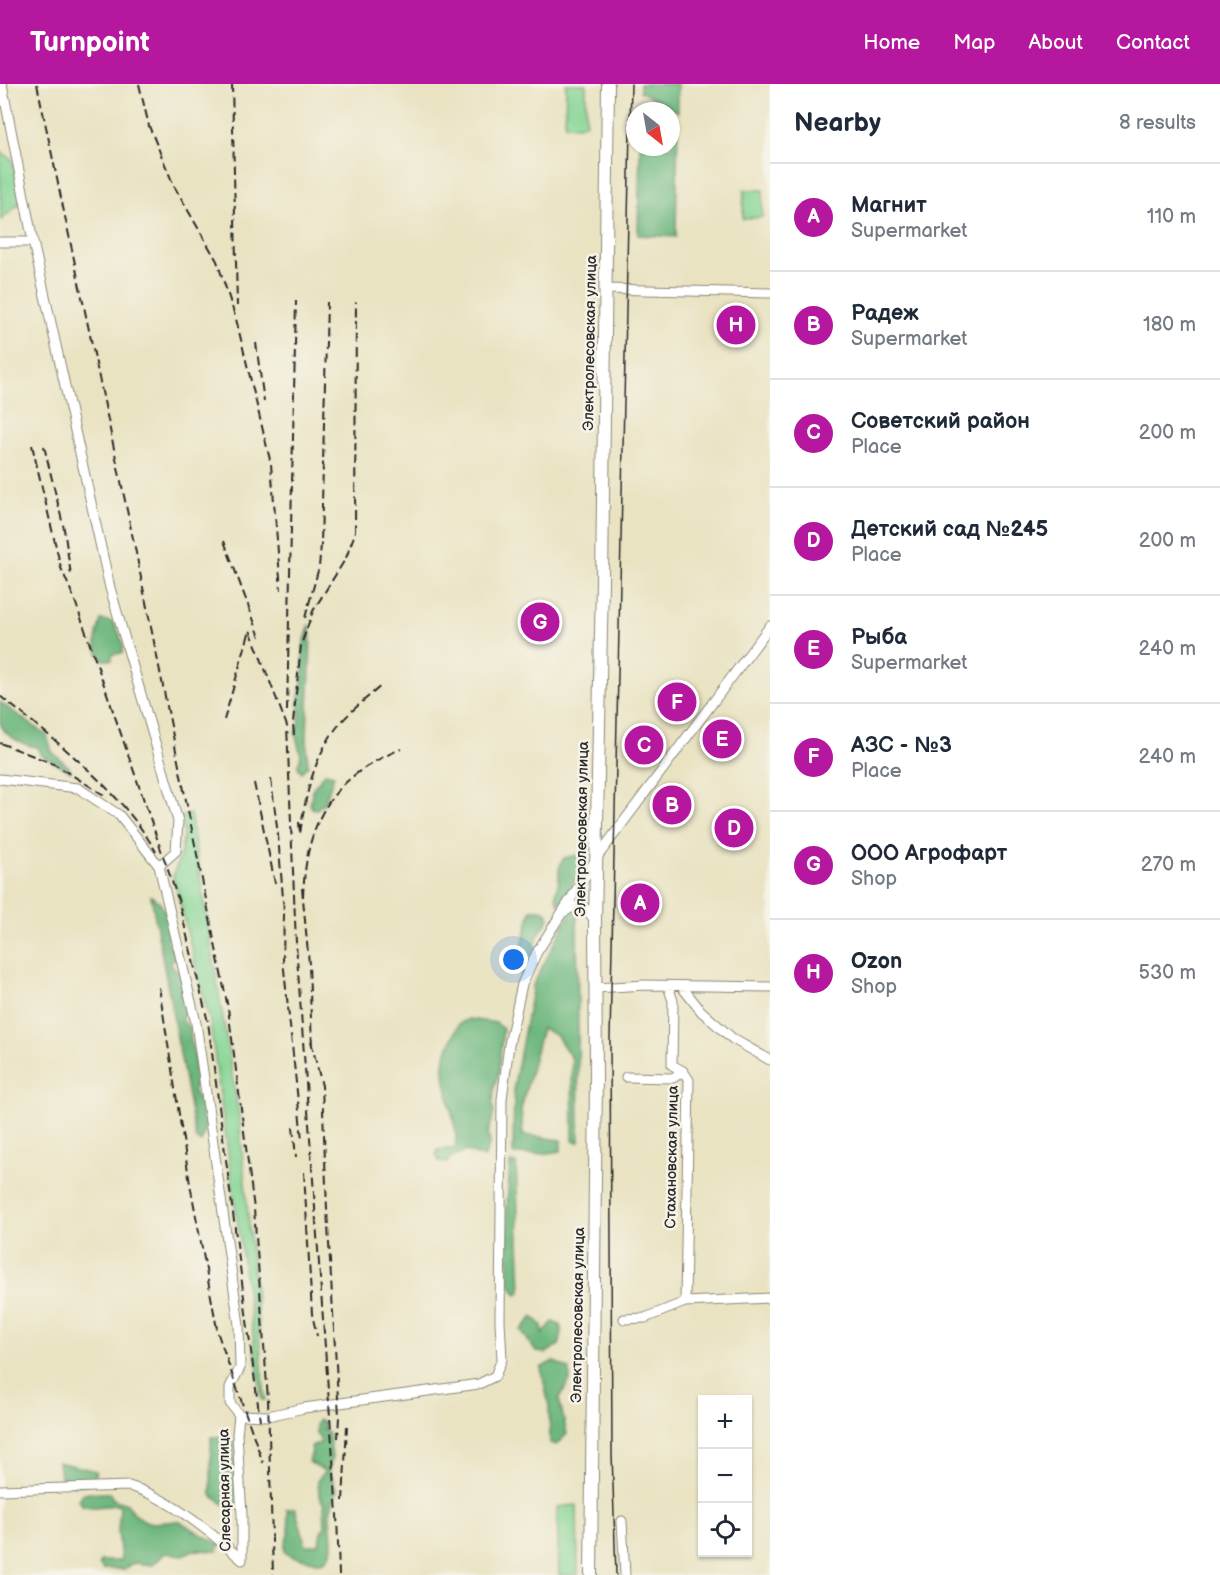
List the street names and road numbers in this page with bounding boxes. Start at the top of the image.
street label: Электролесовская улица [579,255,601,431]
street label: Электролесовская улица [571,741,593,917]
street label: Стахановская улица [661,1085,683,1229]
street label: Электролесовская улица [567,1227,589,1403]
street label: Слесарная улица [214,1428,236,1552]

